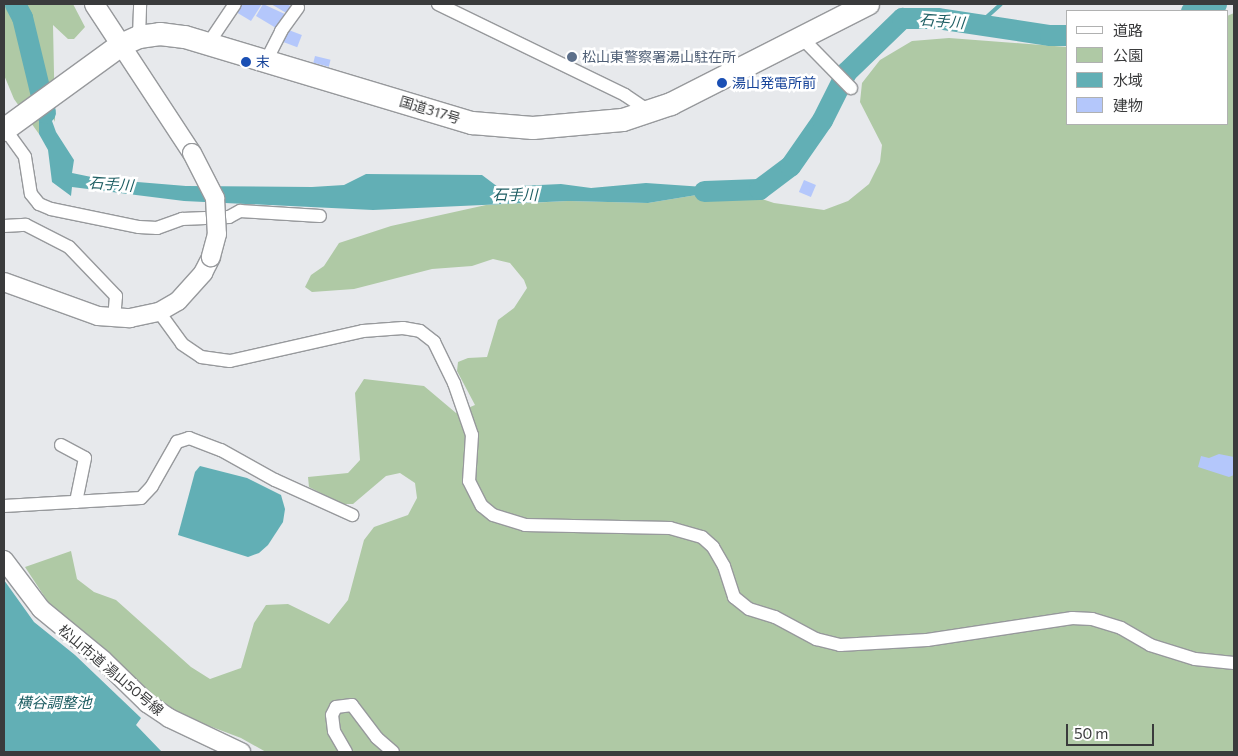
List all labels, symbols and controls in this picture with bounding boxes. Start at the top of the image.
water label: 石手川 [919,10,965,32]
legend [1066,10,1228,125]
text: 道路 [1113,21,1143,39]
text: 公園 [1113,46,1143,64]
place label: 松山東警察署湯山駐在所 [582,49,736,65]
marker: 松山東警察署湯山駐在所 [566,51,578,63]
place label: 末 [256,54,270,70]
marker: 末 [240,56,252,68]
text: 水域 [1113,71,1143,89]
place label: 湯山発電所前 [732,75,816,91]
marker: 湯山発電所前 [716,77,728,89]
street label: 国道317号 [397,93,463,127]
text: 建物 [1113,96,1143,114]
water label: 石手川 [88,173,134,195]
water label: 石手川 [493,186,537,204]
street label: 松山市道 湯山50号線 [55,621,167,719]
water label: 横谷調整池 [17,694,91,712]
scale bar [1068,714,1156,746]
text: 50 m [1074,724,1108,742]

